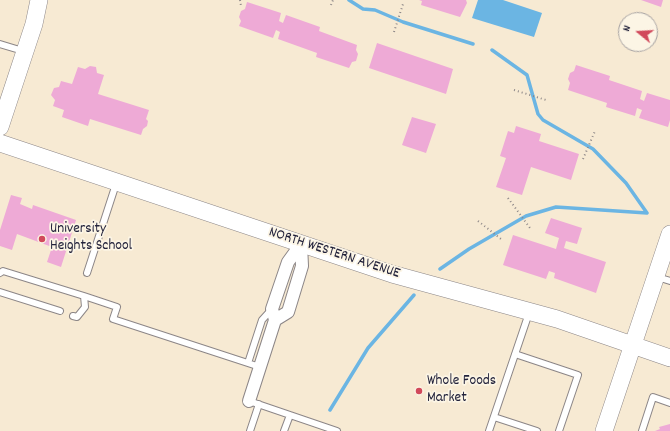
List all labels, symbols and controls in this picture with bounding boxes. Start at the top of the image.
north arrow [618,12,658,52]
text: N [619,24,636,34]
place label: University Heights School [50,221,132,256]
street label: NORTH WESTERN AVENUE [266,224,402,284]
marker: University Heights School [37,234,47,244]
place label: Whole Foods Market [427,373,496,408]
marker: Whole Foods Market [414,386,424,396]

